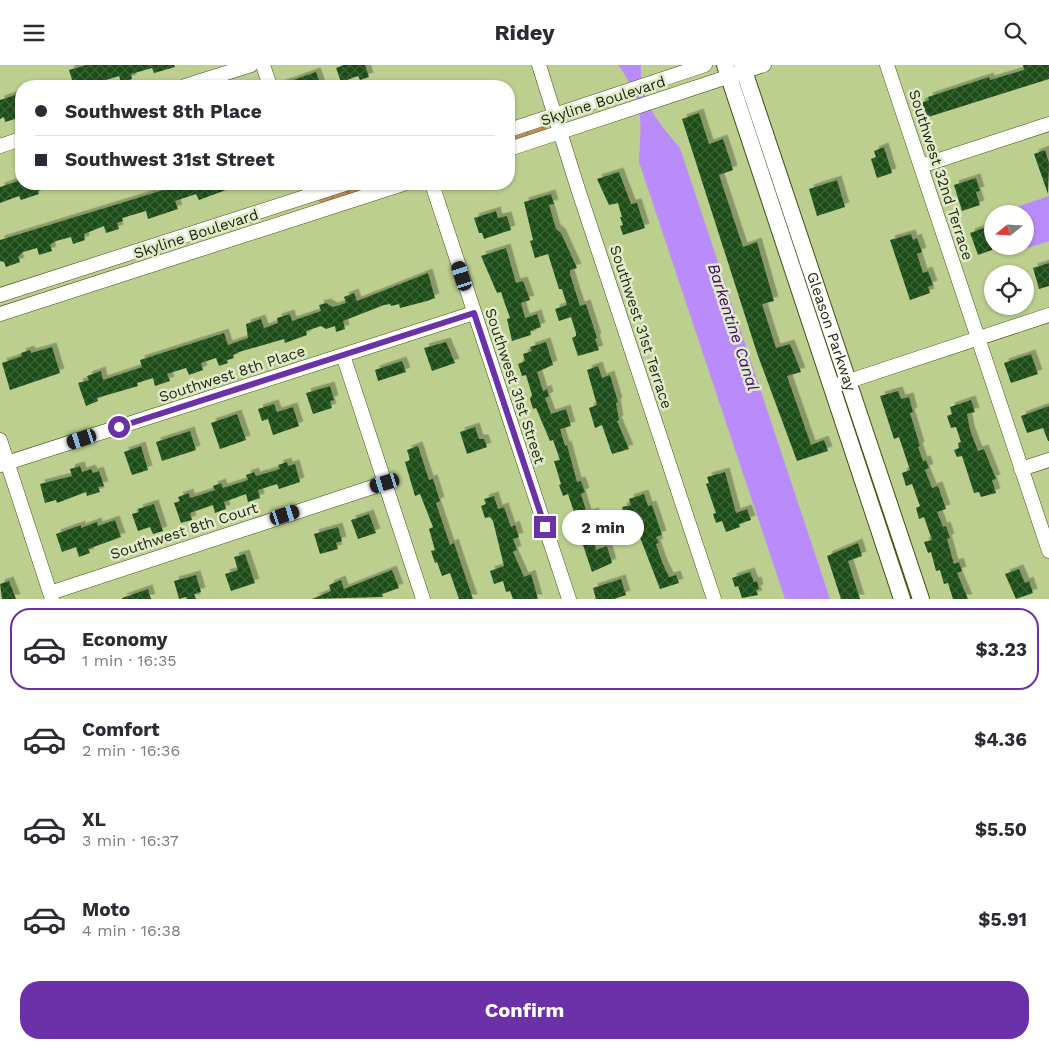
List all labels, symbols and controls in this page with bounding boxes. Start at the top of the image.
icon: menu [20,19,48,47]
icon: search [1001,19,1029,47]
text: Ridey [494,20,555,45]
street label: Skyline Boulevard [538,72,668,130]
street label: Southwest 32nd Terrace [905,88,977,262]
text: Southwest 8th Place [65,100,262,123]
text: Southwest 31st Street [65,148,274,171]
street label: Skyline Boulevard [131,205,261,263]
north arrow [984,205,1034,255]
map controls [984,205,1034,315]
street label: Southwest 31st Terrace [606,243,676,411]
car [450,259,473,293]
water label: Barkentine Canal [704,261,763,393]
button: locate [984,265,1034,315]
street label: Gleason Parkway [803,270,860,394]
street label: Southwest 31st Street [481,306,549,467]
street label: Southwest 8th Place [157,342,307,406]
route start [108,416,130,438]
car [65,427,98,451]
car [368,471,401,495]
street label: Southwest 8th Court [108,498,261,563]
car [268,503,301,527]
callout: 2 min [562,509,645,545]
route end [534,516,556,538]
text: 2 min [581,518,625,537]
icon: car [22,627,67,672]
text: Economy [82,628,167,651]
text: $3.23 [975,638,1027,661]
text: 1 min · 16:35 [82,651,177,670]
icon: car [22,717,67,762]
text: Comfort [82,718,160,741]
text: $4.36 [974,728,1027,751]
text: 2 min · 16:36 [82,741,180,760]
icon: car [22,807,67,852]
text: XL [82,808,106,831]
text: $5.50 [975,818,1027,841]
text: 3 min · 16:37 [82,831,179,850]
icon: car [22,897,67,942]
text: Moto [82,898,130,921]
text: $5.91 [978,908,1027,931]
text: 4 min · 16:38 [82,921,181,940]
button: Confirm [20,981,1029,1039]

